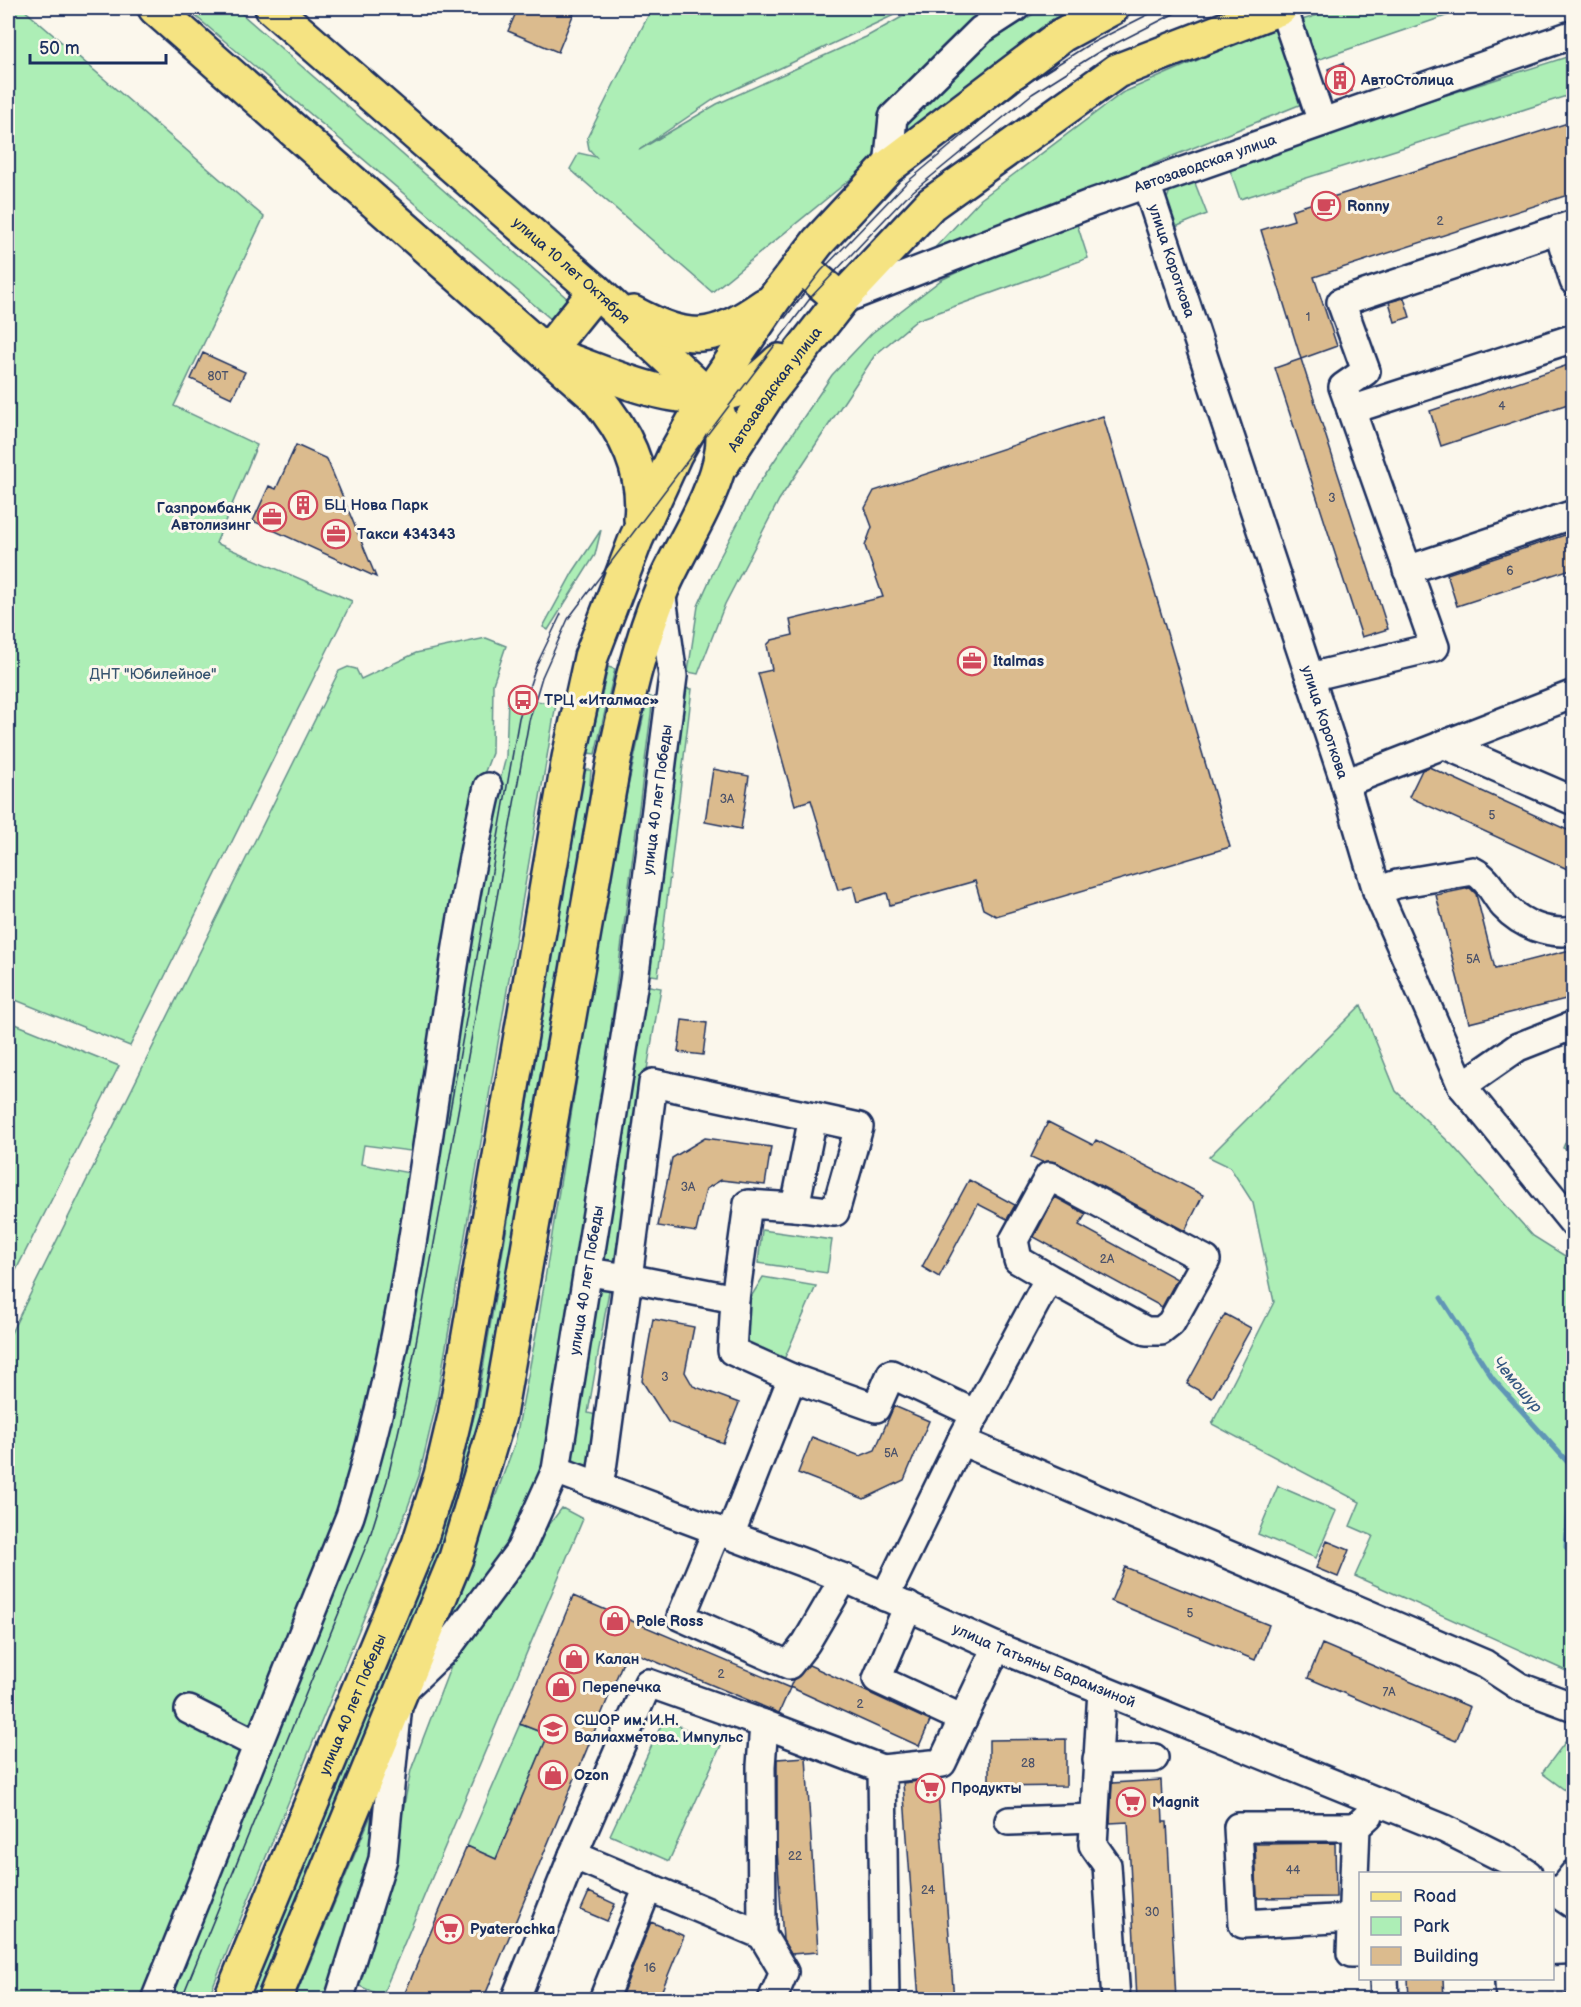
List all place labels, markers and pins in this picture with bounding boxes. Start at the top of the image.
building icon: АвтоСтолица [1324,64,1356,96]
place label: АвтоСтолица [1360,71,1454,90]
cafe icon: Ronny [1310,190,1342,222]
place label: Ronny [1347,197,1390,216]
building icon: БЦ Нова Парк [287,489,319,521]
place label: БЦ Нова Парк [324,496,429,515]
place label: Газпромбанк Автолизинг [157,499,252,535]
office icon: Газпромбанк Автолизинг [256,501,288,533]
office icon: Такси 434343 [320,518,352,550]
place label: Такси 434343 [357,525,456,544]
office icon: Italmas [956,645,988,677]
place label: Italmas [993,652,1044,671]
bus stop icon: ТРЦ «Италмас» [507,684,539,716]
place label: ТРЦ «Италмас» [544,691,660,710]
shop icon: Pole Ross [599,1605,631,1637]
place label: Pole Ross [636,1612,703,1631]
shop icon: Калан [558,1643,590,1675]
place label: Калан [595,1650,639,1669]
shop icon: Перепечка [545,1671,577,1703]
place label: Перепечка [582,1678,661,1697]
place label: СШОР им. И.Н. Валиахметова. Импульс [574,1711,744,1747]
school or university icon: СШОР им. И.Н. Валиахметова. Импульс [537,1713,569,1745]
shop icon: Ozon [537,1759,569,1791]
place label: Ozon [574,1766,609,1785]
supermarket icon: Продукты [914,1772,946,1804]
place label: Продукты [951,1779,1022,1798]
supermarket icon: Magnit [1115,1786,1147,1818]
place label: Magnit [1152,1793,1199,1812]
supermarket icon: Pyaterochka [433,1913,465,1945]
place label: Pyaterochka [470,1920,555,1939]

